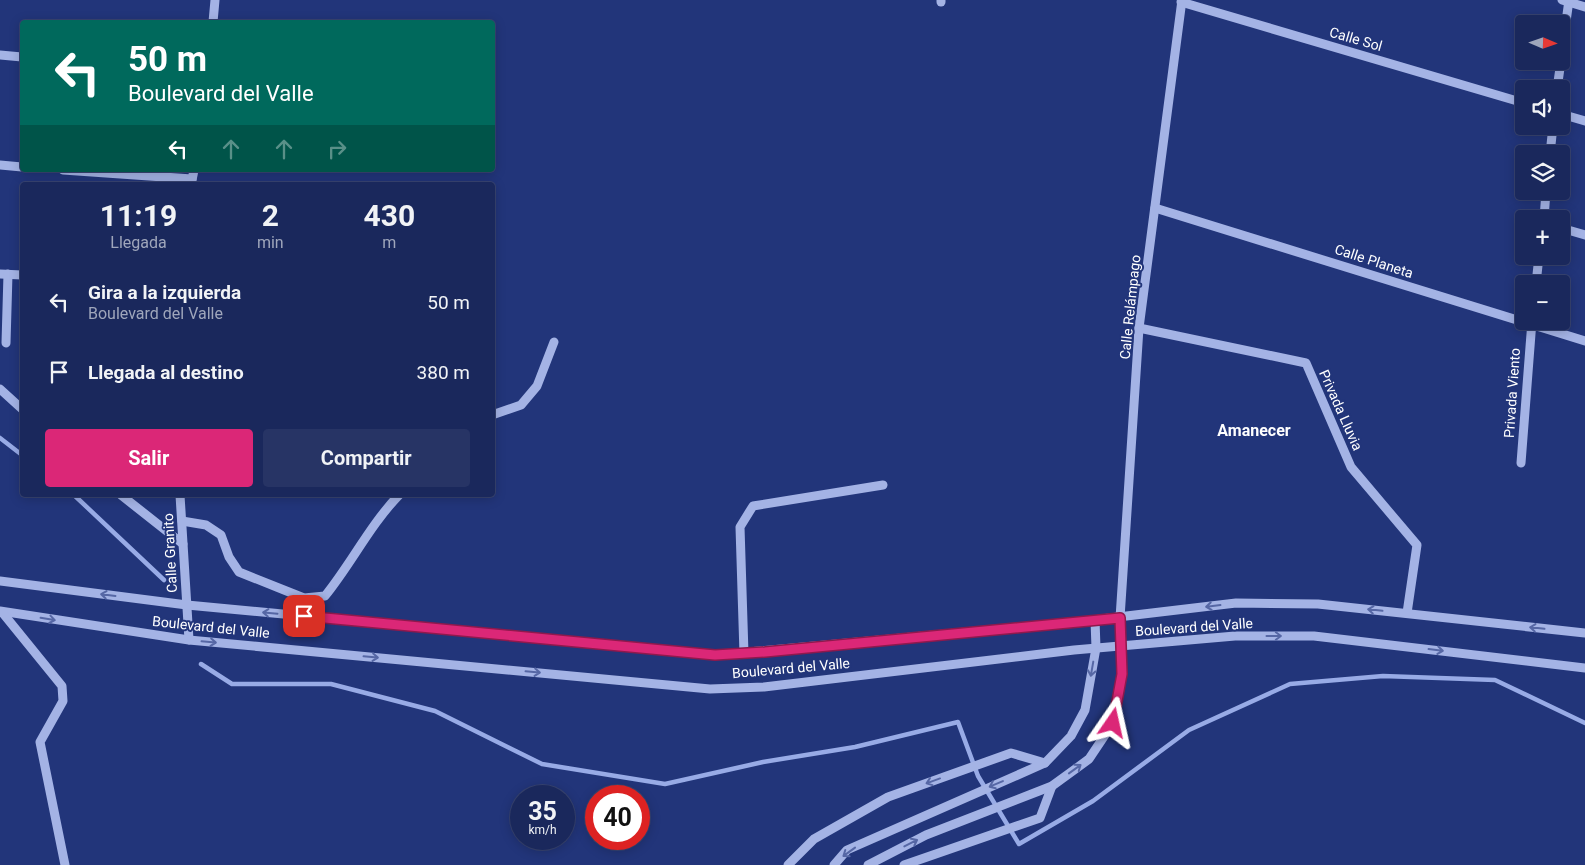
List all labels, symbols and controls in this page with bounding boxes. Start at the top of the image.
north arrow [1515,15,1570,70]
map controls [1515,15,1570,330]
street label: Calle Sol [1328,24,1384,54]
text: 50 m [128,39,207,80]
icon: left [45,40,110,105]
button: sound [1515,80,1570,135]
text: Boulevard del Valle [128,81,314,106]
icon: left [164,135,192,163]
icon: ahead [217,135,245,163]
icon: ahead [270,135,298,163]
icon: right [323,135,351,163]
button: layers [1515,145,1570,200]
text: 11:19 [100,198,177,233]
text: 2 [262,198,279,233]
text: 430 [364,198,415,233]
button: + [1515,210,1570,265]
text: Llegada [110,233,167,252]
text: min [257,233,284,252]
text: m [382,233,396,252]
street label: Calle Planeta [1333,241,1415,281]
street label: Calle Relámpago [1117,254,1143,360]
button: − [1515,275,1570,330]
text: Gira a la izquierda [88,281,241,304]
icon: left [45,288,73,316]
text: 50 m [427,291,470,314]
text: Boulevard del Valle [88,304,223,323]
street label: Privada Viento [1501,347,1523,439]
icon: arrive [45,358,73,386]
text: Llegada al destino [88,361,244,384]
text: 380 m [417,361,470,384]
street label: Privada Lluvia [1316,367,1366,453]
district label: Amanecer [1217,421,1291,440]
button: Salir [45,429,253,487]
button: Compartir [263,429,470,487]
street label: Calle Granito [160,513,180,593]
one-way arrow [100,590,116,600]
pin [283,595,325,637]
one-way arrow [1205,601,1221,611]
icon: arrive [290,602,318,630]
one-way arrow [1367,605,1383,615]
one-way arrow [262,608,278,618]
street label: Boulevard del Valle [151,613,271,641]
one-way arrow [40,614,56,624]
street label: Boulevard del Valle [1135,615,1253,639]
one-way arrow [1529,623,1545,633]
one-way arrow [1266,631,1282,641]
one-way arrow [201,637,217,647]
one-way arrow [1427,645,1443,655]
one-way arrow [362,652,378,662]
street label: Boulevard del Valle [731,655,851,681]
one-way arrow [1087,660,1097,676]
one-way arrow [524,667,540,677]
position arrow [1086,696,1138,748]
one-way arrow [1068,764,1082,774]
one-way arrow [925,777,941,786]
one-way arrow [989,780,1004,790]
speed limit sign: 40 [585,785,650,850]
text: 35 [528,797,557,826]
text: km/h [528,823,557,837]
one-way arrow [904,838,919,848]
one-way arrow [842,846,855,857]

